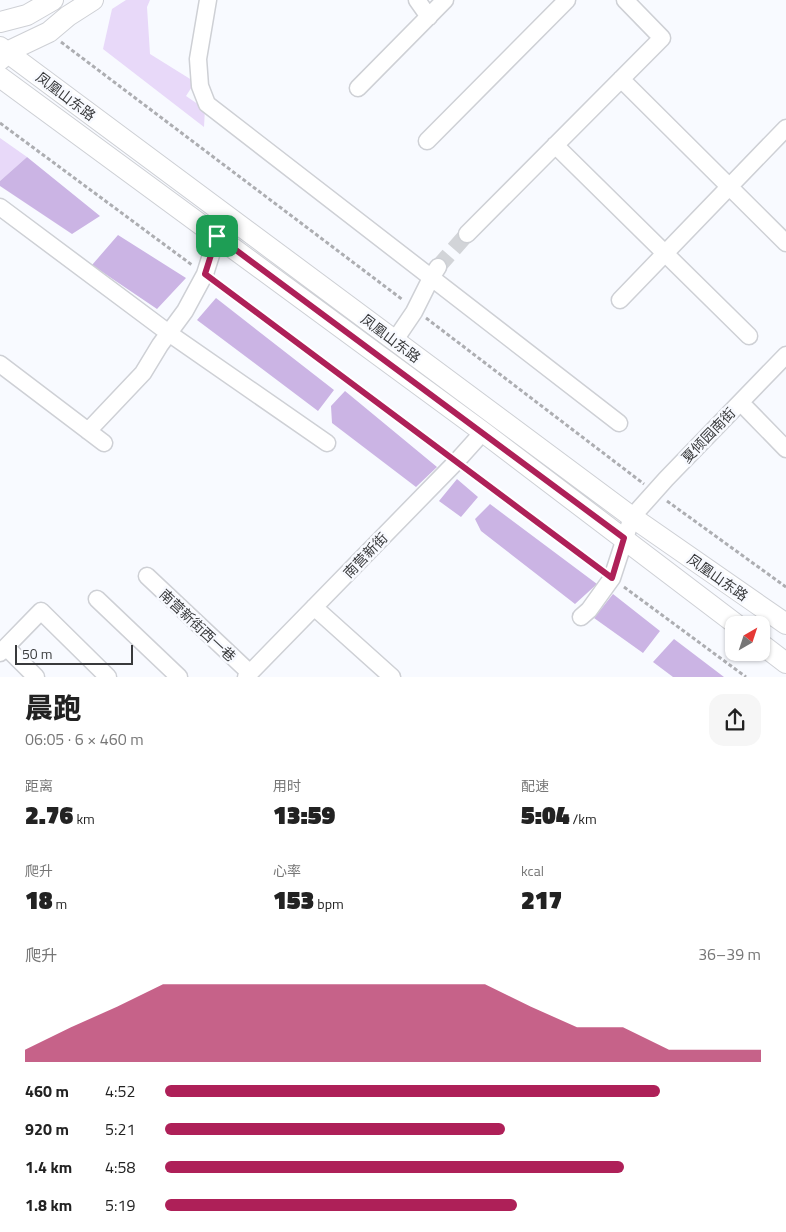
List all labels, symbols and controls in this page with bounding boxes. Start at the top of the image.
street label: 凤凰山东路 [32,67,100,125]
pin [196,215,238,257]
icon: arrive [203,222,231,250]
street label: 凤凰山东路 [357,309,425,367]
street label: 夏倾园南街 [676,403,740,467]
street label: 南营新街 [338,528,392,582]
street label: 凤凰山东路 [683,548,753,606]
street label: 南营新街西一巷 [155,584,241,666]
north arrow [725,616,770,661]
map controls [725,616,770,661]
scale bar [15,642,132,665]
text: 50 m [22,643,52,664]
text: 晨跑 [25,686,81,729]
button: share [709,694,761,746]
text: 06:05 · 6 × 460 m [25,727,144,751]
text: 距离 [25,775,53,796]
text: 用时 [273,775,301,796]
text: 配速 [521,775,549,796]
text: 2.76 [25,796,73,834]
text: 13:59 [273,796,335,834]
text: 5:04 [521,796,569,834]
text: km [73,808,95,829]
text: /km [569,808,597,829]
text: 爬升 [25,860,53,881]
text: 心率 [273,860,301,881]
text: kcal [521,860,544,881]
text: 18 [25,881,53,919]
text: 153 [273,881,314,919]
text: 217 [521,881,562,919]
text: m [53,893,67,914]
text: bpm [314,893,344,914]
text: 36–39 m [698,942,761,966]
text: 爬升 [25,943,57,967]
text: 460 m [25,1079,69,1103]
text: 4:52 [105,1079,135,1103]
text: 920 m [25,1117,69,1141]
text: 5:21 [105,1117,135,1141]
text: 1.4 km [25,1155,72,1179]
text: 4:58 [105,1155,135,1179]
text: 1.8 km [25,1193,72,1217]
text: 5:19 [105,1193,135,1217]

